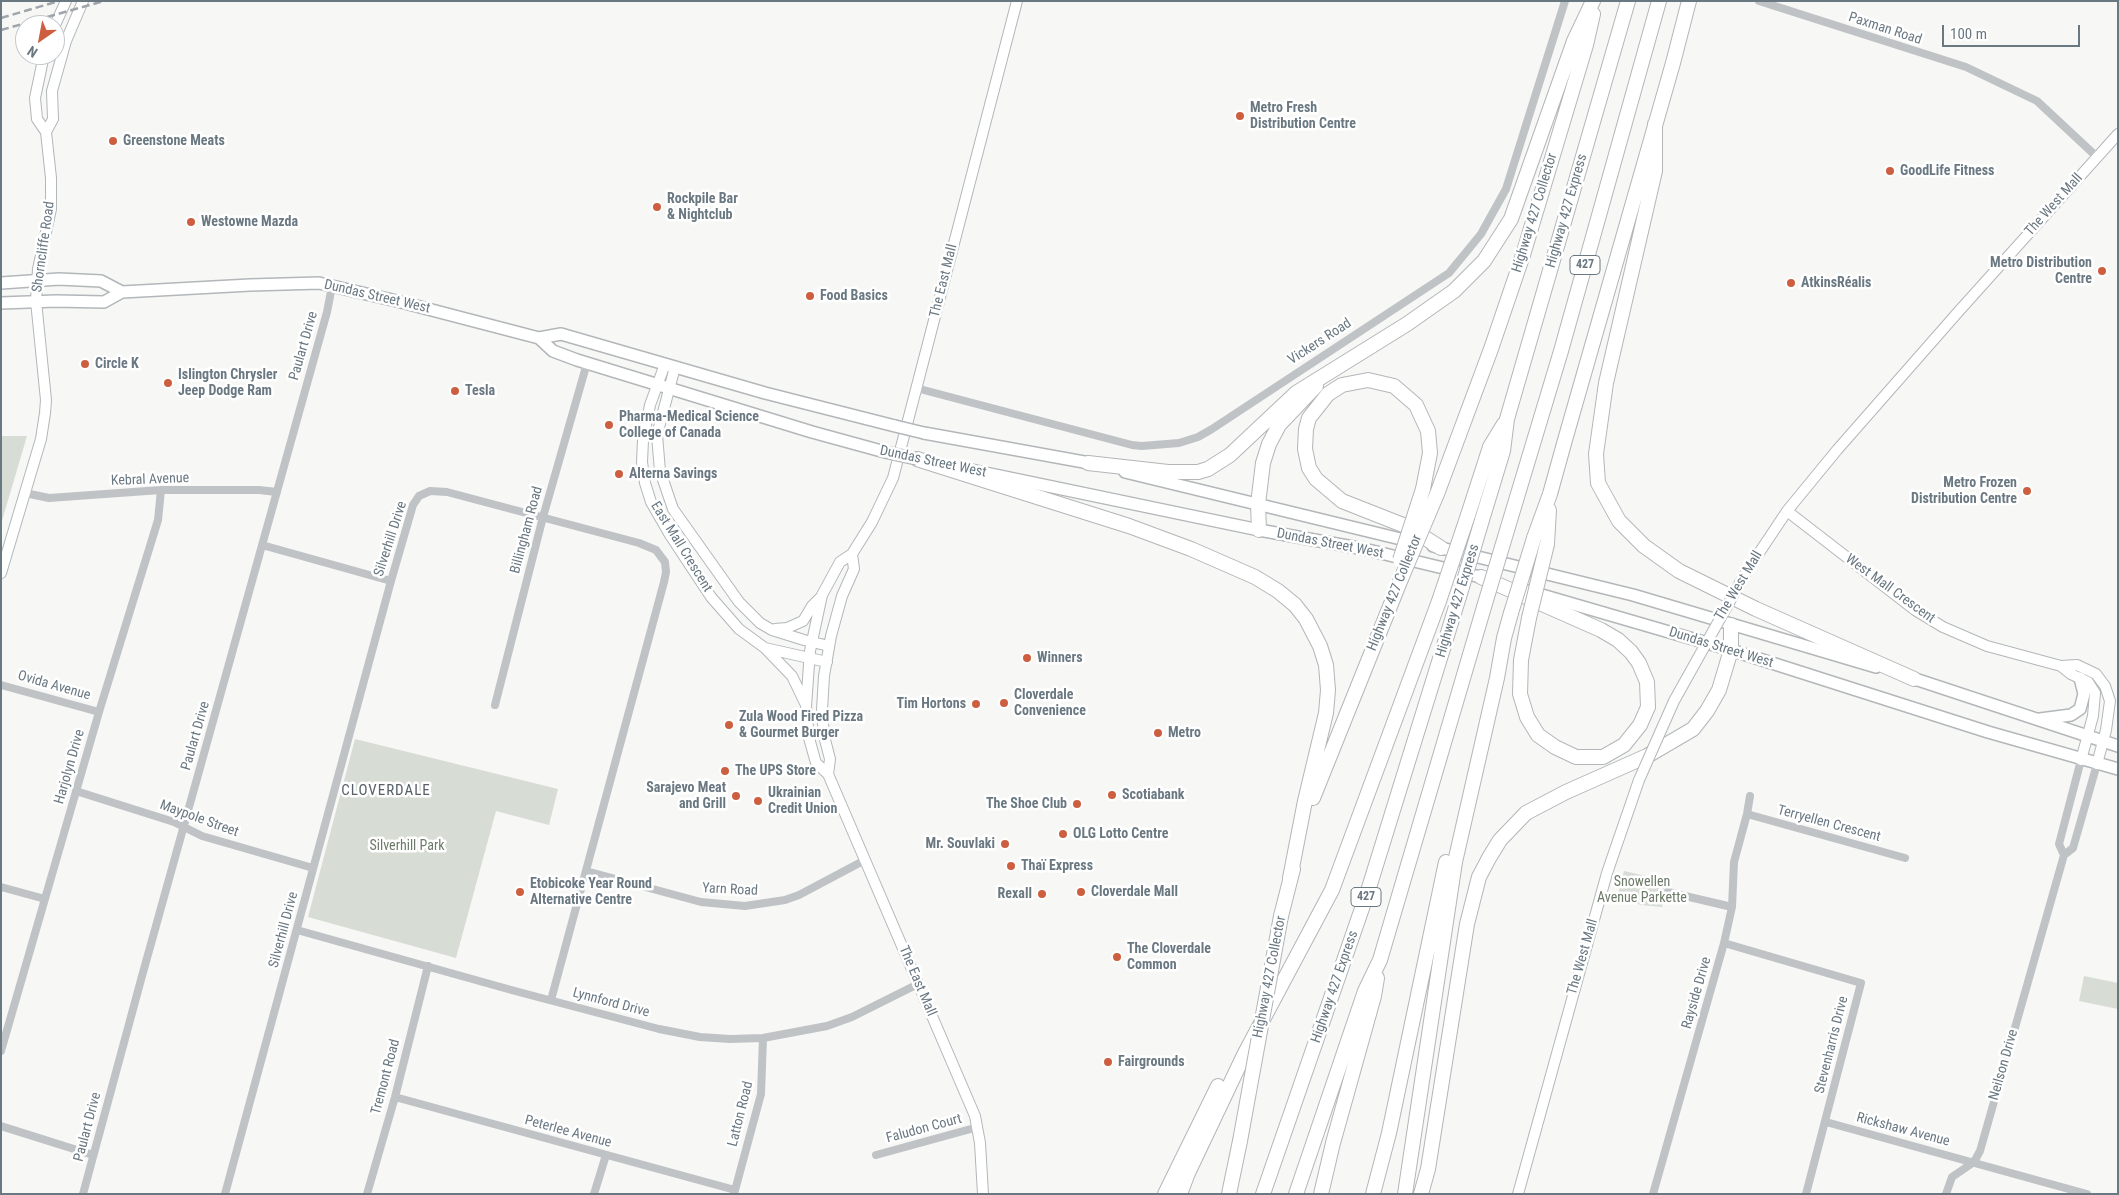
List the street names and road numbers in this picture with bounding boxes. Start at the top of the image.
street label: Paxman Road [1846,9,1924,49]
street label: Highway 427 Collector [1509,151,1561,275]
street label: Highway 427 Express [1543,152,1591,270]
street label: The West Mall [2022,170,2086,240]
street label: Shorncliffe Road [29,200,59,294]
street label: The East Mall [927,243,961,319]
road number: 427 [1570,256,1600,274]
street label: Dundas Street West [322,277,432,317]
street label: Paulart Drive [286,310,322,382]
street label: Vickers Road [1285,315,1355,369]
street label: Dundas Street West [878,443,988,481]
street label: Kebral Avenue [111,470,189,490]
street label: Billingham Road [507,485,547,575]
street label: Silverhill Drive [371,499,411,579]
street label: East Mall Crescent [647,499,715,595]
street label: Dundas Street West [1275,525,1385,563]
street label: Highway 427 Collector [1364,532,1426,654]
street label: Highway 427 Express [1433,542,1483,660]
street label: The West Mall [1712,548,1766,624]
street label: West Mall Crescent [1842,551,1938,627]
street label: Dundas Street West [1667,624,1775,672]
street label: Ovida Avenue [16,668,92,704]
street label: Paulart Drive [178,700,214,772]
street label: Harjolyn Drive [51,728,89,806]
street label: Maypole Street [157,797,241,841]
street label: Terryellen Crescent [1776,802,1882,846]
street label: Yarn Road [702,880,758,900]
road number: 427 [1351,888,1381,906]
street label: Silverhill Drive [266,890,302,970]
street label: Highway 427 Collector [1250,915,1290,1039]
street label: The West Mall [1564,917,1602,997]
street label: Highway 427 Express [1308,929,1362,1045]
street label: The East Mall [895,943,939,1019]
street label: Rayside Drive [1679,955,1715,1031]
street label: Lynnford Drive [571,985,651,1021]
street label: Stevenharris Drive [1812,995,1852,1095]
street label: Neilson Drive [1986,1028,2022,1102]
street label: Tremont Road [368,1037,404,1117]
street label: Latton Road [725,1080,757,1148]
street label: Paulart Drive [71,1091,105,1163]
street label: Rickshaw Avenue [1855,1109,1951,1151]
street label: Faludon Court [884,1111,964,1147]
street label: Peterlee Avenue [523,1112,613,1152]

